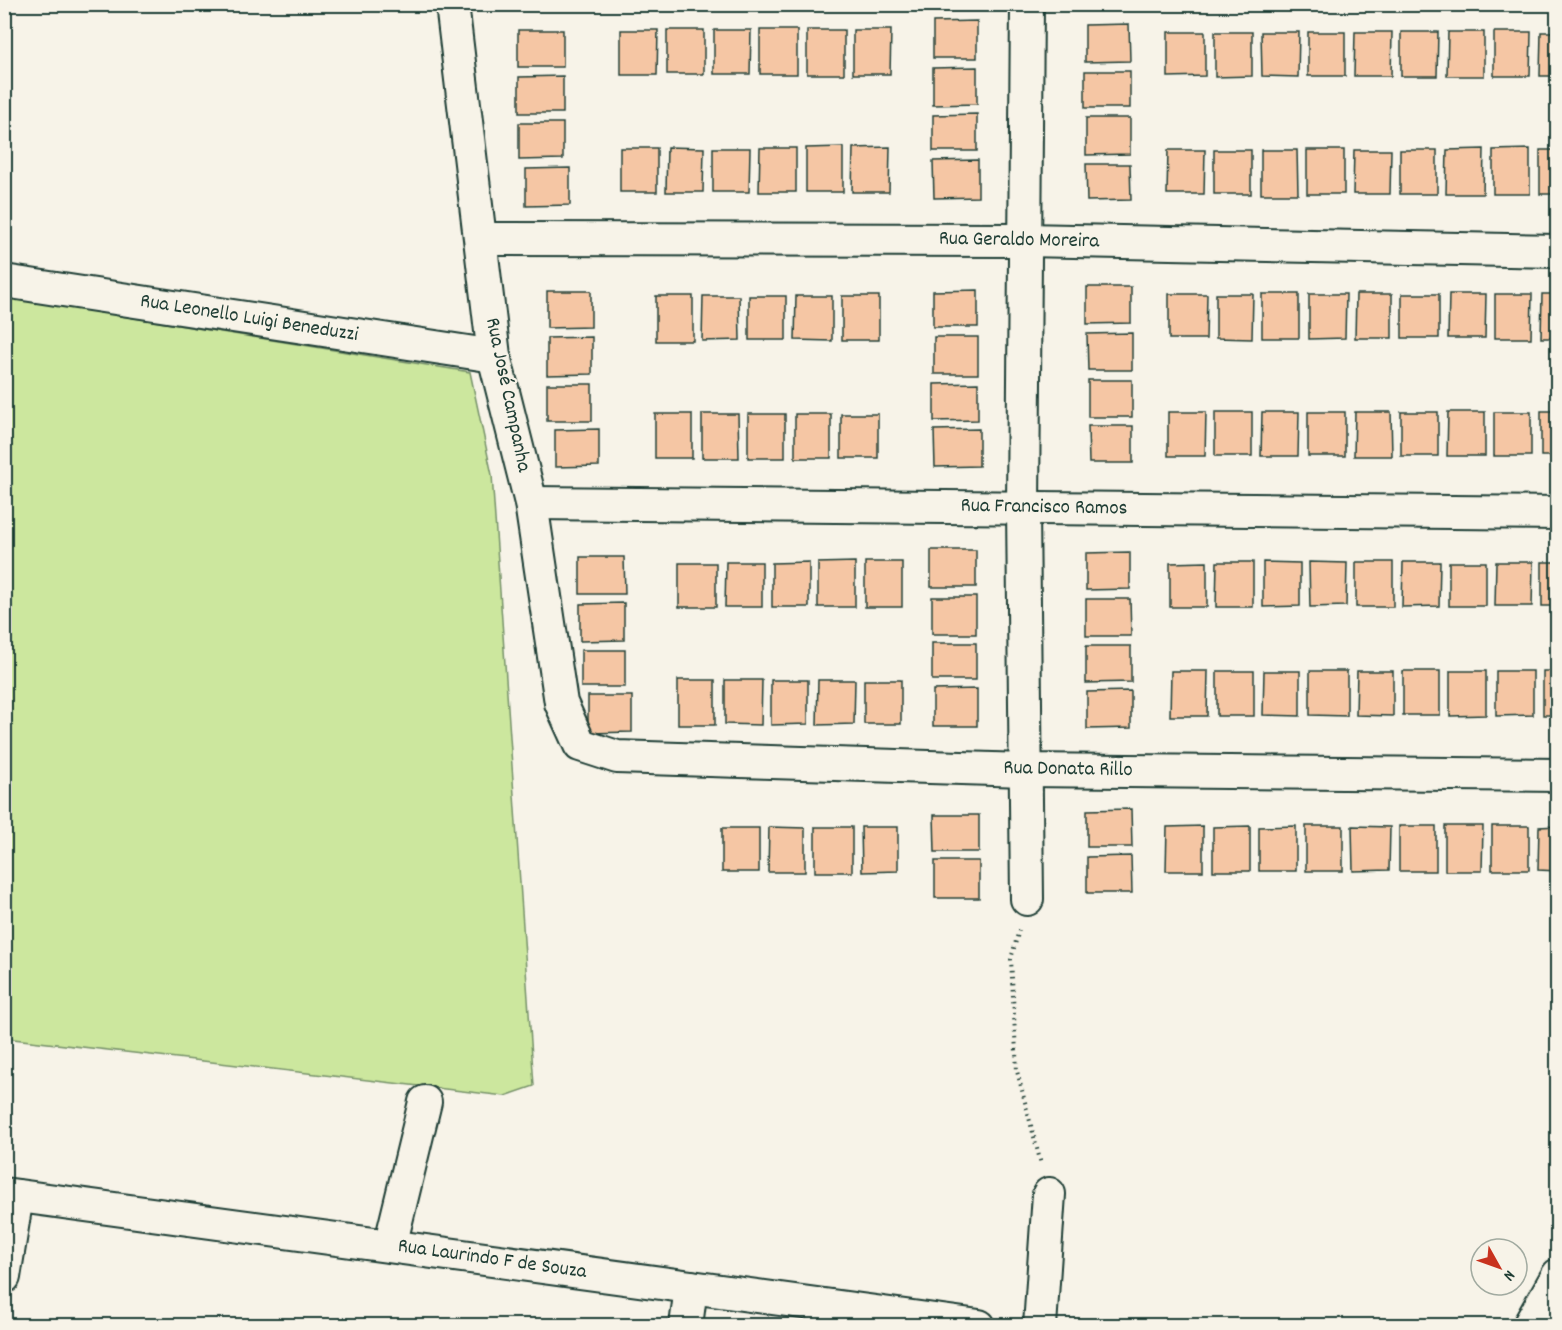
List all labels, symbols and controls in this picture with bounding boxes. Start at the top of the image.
street label: Rua Geraldo Moreira [938,225,1101,257]
street label: Rua Leonello Luigi Beneduzzi [138,287,360,351]
street label: Rua José Campanha [476,315,538,476]
street label: Rua Francisco Ramos [960,492,1128,524]
street label: Rua Donata Rillo [1003,754,1133,786]
street label: Rua Laurindo F de Souza [396,1232,589,1288]
north arrow [1469,1237,1529,1297]
text: N [1497,1265,1520,1286]

